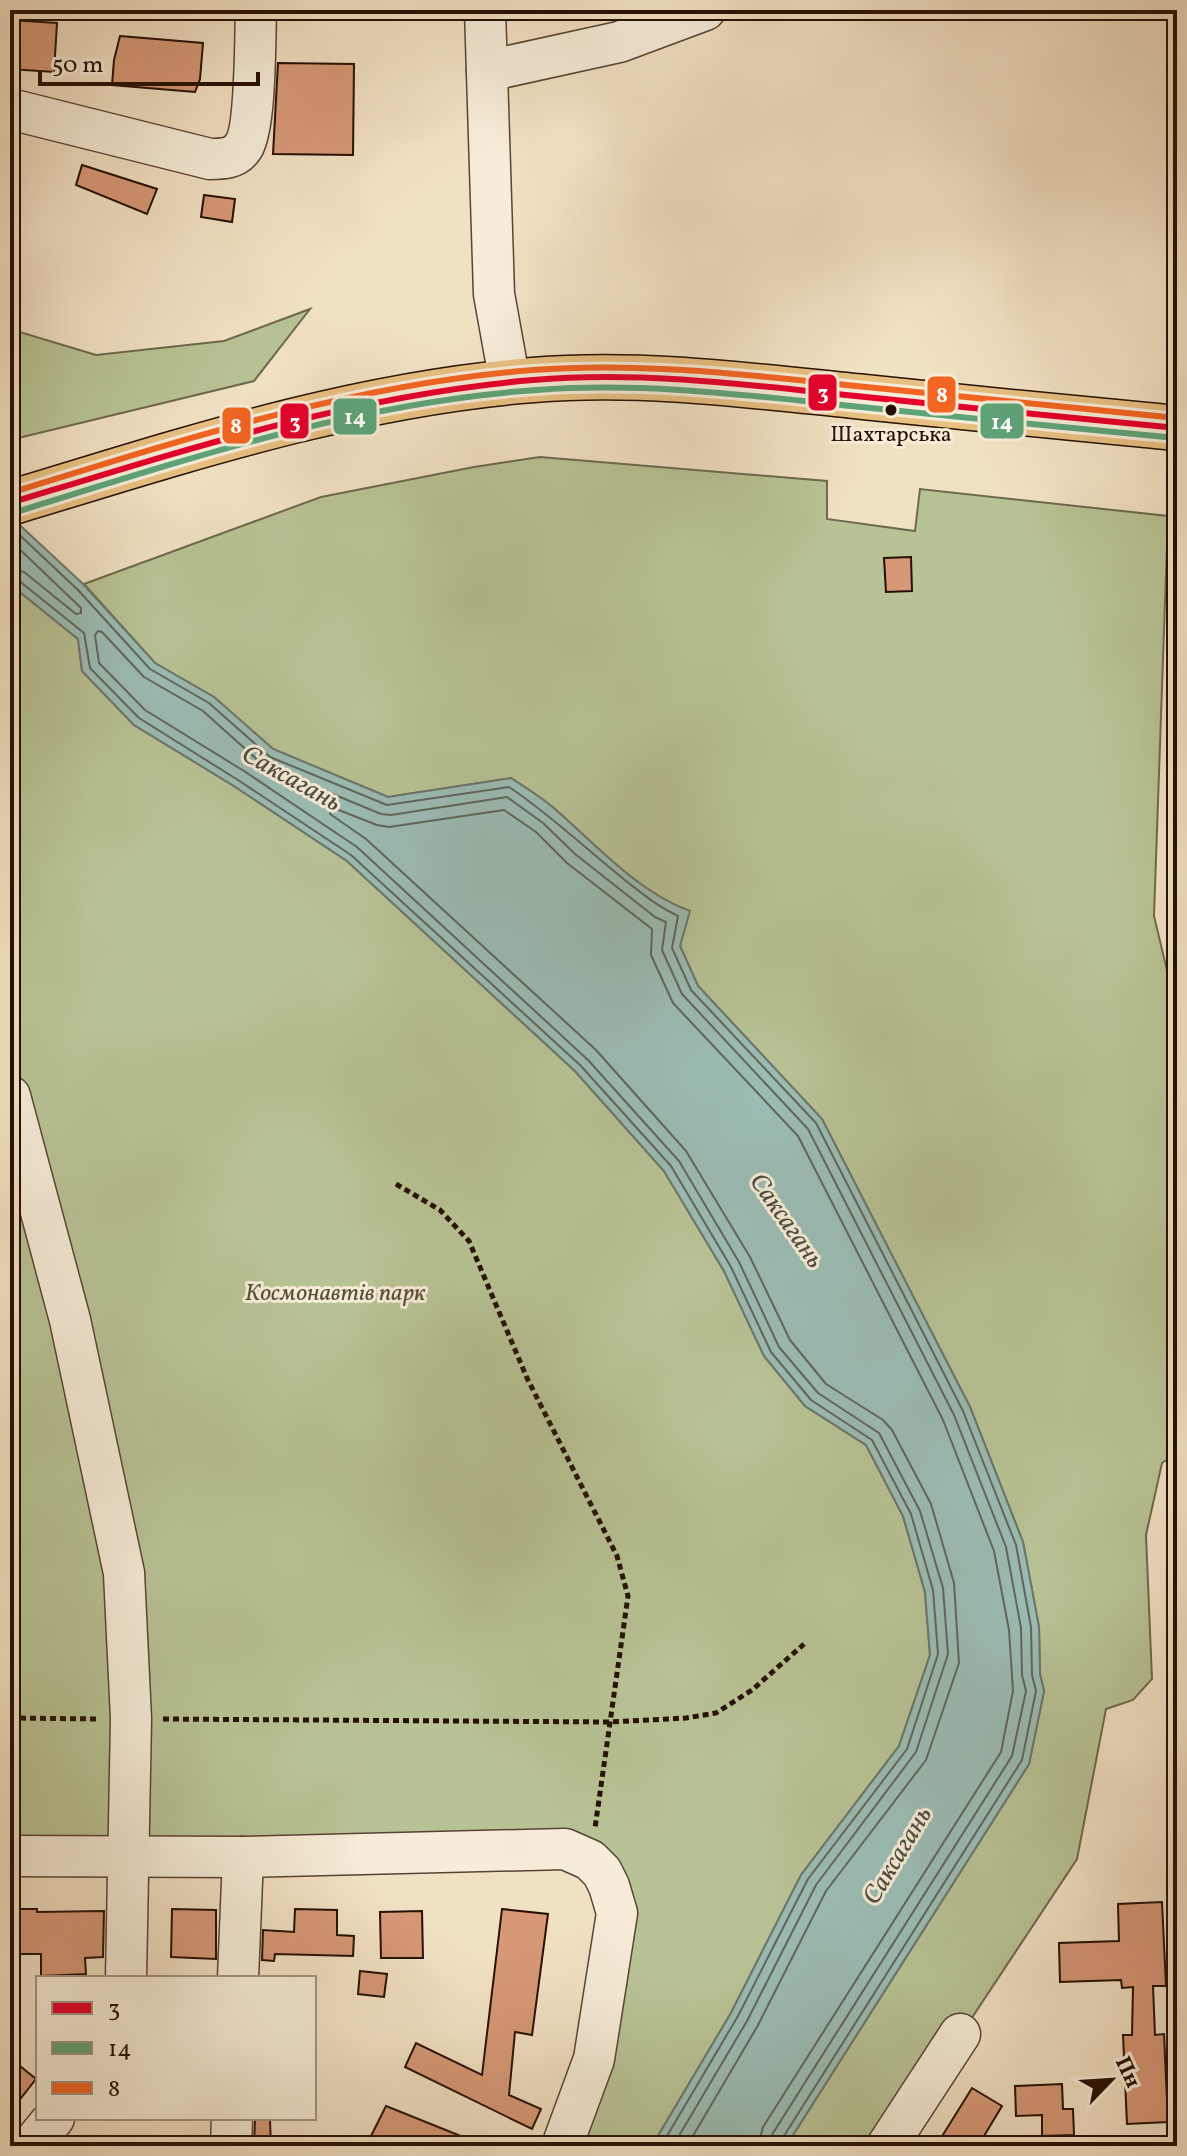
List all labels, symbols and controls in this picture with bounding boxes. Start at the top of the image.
scale bar [40,36,258,86]
text: 50 m [52,49,104,83]
line badge: 3 [807,373,838,412]
line badge: 8 [926,375,957,414]
text: 3 [817,379,829,410]
text: 8 [936,381,948,412]
line badge: 14 [332,397,378,436]
line badge: 3 [279,402,310,440]
marker: Шахтарська [883,402,899,418]
line badge: 14 [979,402,1025,440]
text: 14 [344,403,366,434]
line badge: 8 [221,406,252,445]
text: 3 [289,408,301,439]
text: 14 [991,408,1013,439]
text: 8 [230,412,242,443]
place label: Шахтарська [830,420,952,451]
water label: Саксагань [235,737,348,821]
water label: Саксагань [740,1166,832,1276]
park label: Космонавтів парк [245,1277,426,1311]
water label: Саксагань [855,1800,942,1912]
legend [36,1976,316,2120]
text: 3 [108,1993,120,2027]
text: 14 [108,2033,132,2067]
north arrow [1071,2040,1151,2120]
text: Пн [1106,2052,1148,2093]
text: 8 [108,2073,120,2107]

